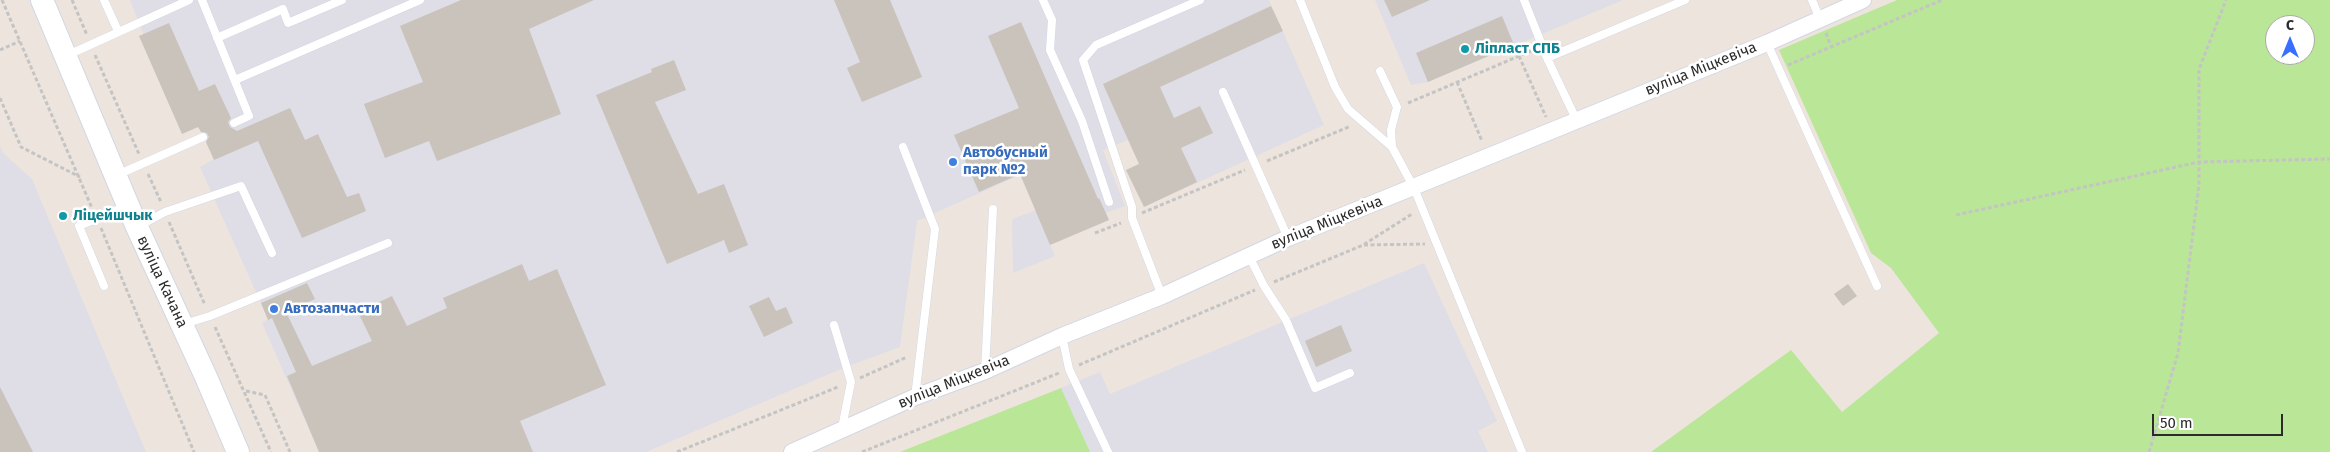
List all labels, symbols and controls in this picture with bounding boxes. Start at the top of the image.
north arrow [2265,15,2315,65]
text: С [2286,17,2294,34]
street label: вуліца Міцкевіча [1643,38,1759,100]
place label: Ліпласт СПБ [1475,40,1560,58]
marker: Ліпласт СПБ [1459,43,1471,55]
place label: Автобусный парк №2 [963,144,1048,179]
marker: Автобусный парк №2 [947,156,959,168]
street label: вуліца Міцкевіча [1269,192,1385,254]
place label: Ліцейшчык [73,207,153,225]
marker: Ліцейшчык [57,210,69,222]
street label: вуліца Качана [133,233,191,331]
place label: Автозапчасти [284,300,380,318]
marker: Автозапчасти [268,303,280,315]
street label: вуліца Міцкевіча [896,351,1012,413]
scale bar [2155,404,2286,436]
text: 50 m [2160,414,2193,432]

